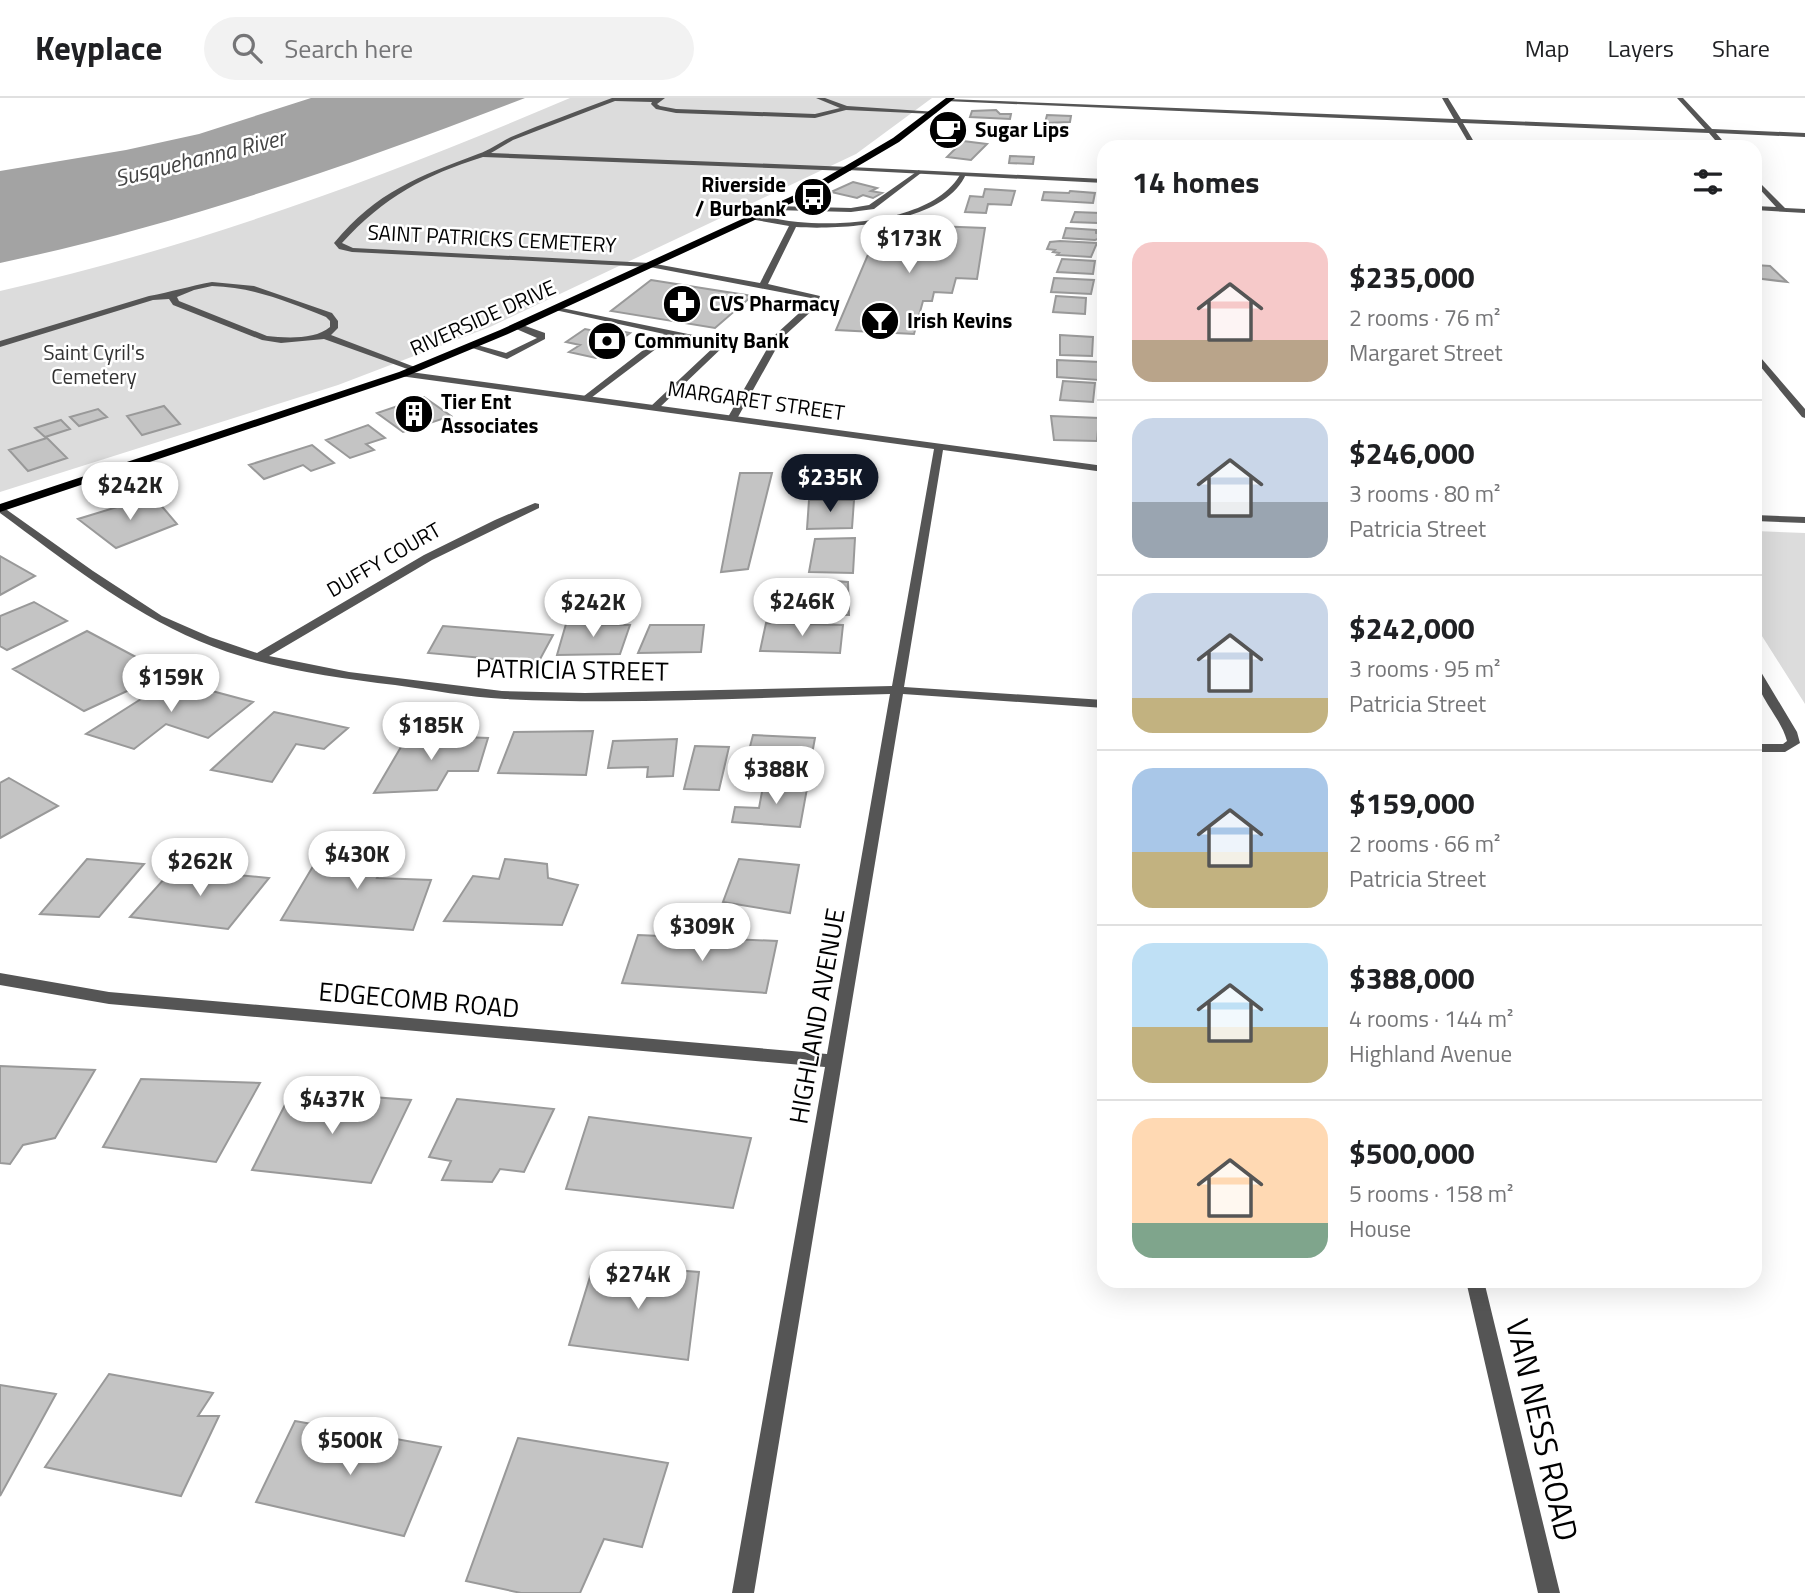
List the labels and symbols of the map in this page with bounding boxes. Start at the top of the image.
cafe icon: Sugar Lips [927,109,969,151]
place label: Sugar Lips [975,113,1069,145]
water label: Susquehanna River [111,119,291,196]
place label: Riverside / Burbank [695,168,786,224]
bus stop icon: Riverside / Burbank [792,176,834,218]
street label: SAINT PATRICKS CEMETERY [367,215,618,261]
pin: $173K [860,216,958,275]
street label: RIVERSIDE DRIVE [405,271,561,364]
pharmacy icon: CVS Pharmacy [661,283,703,325]
place label: CVS Pharmacy [709,287,840,319]
bar icon: Irish Kevins [859,300,901,342]
place label: Irish Kevins [907,304,1013,336]
bank icon: Community Bank [586,320,628,362]
place label: Community Bank [634,324,789,356]
park label: Saint Cyril's Cemetery [43,336,145,392]
street label: MARGARET STREET [666,372,847,428]
place label: Tier Ent Associates [441,385,539,441]
building icon: Tier Ent Associates [393,393,435,435]
pin: $235K [781,454,879,514]
pin: $242K [81,462,179,522]
street label: DUFFY COURT [320,513,447,605]
pin: $246K [753,578,851,638]
pin: $242K [544,580,642,639]
street label: PATRICIA STREET [475,648,669,691]
pin: $159K [122,654,220,714]
pin: $185K [382,702,480,762]
pin: $388K [727,746,825,806]
pin: $430K [308,832,406,891]
pin: $262K [151,838,249,898]
pin: $309K [653,904,751,963]
street label: HIGHLAND AVENUE [778,905,855,1127]
street label: EDGECOMB ROAD [317,971,521,1028]
pin: $437K [283,1076,381,1136]
pin: $274K [589,1252,687,1311]
street label: VAN NESS ROAD [1494,1314,1592,1546]
pin: $500K [301,1418,399,1477]

